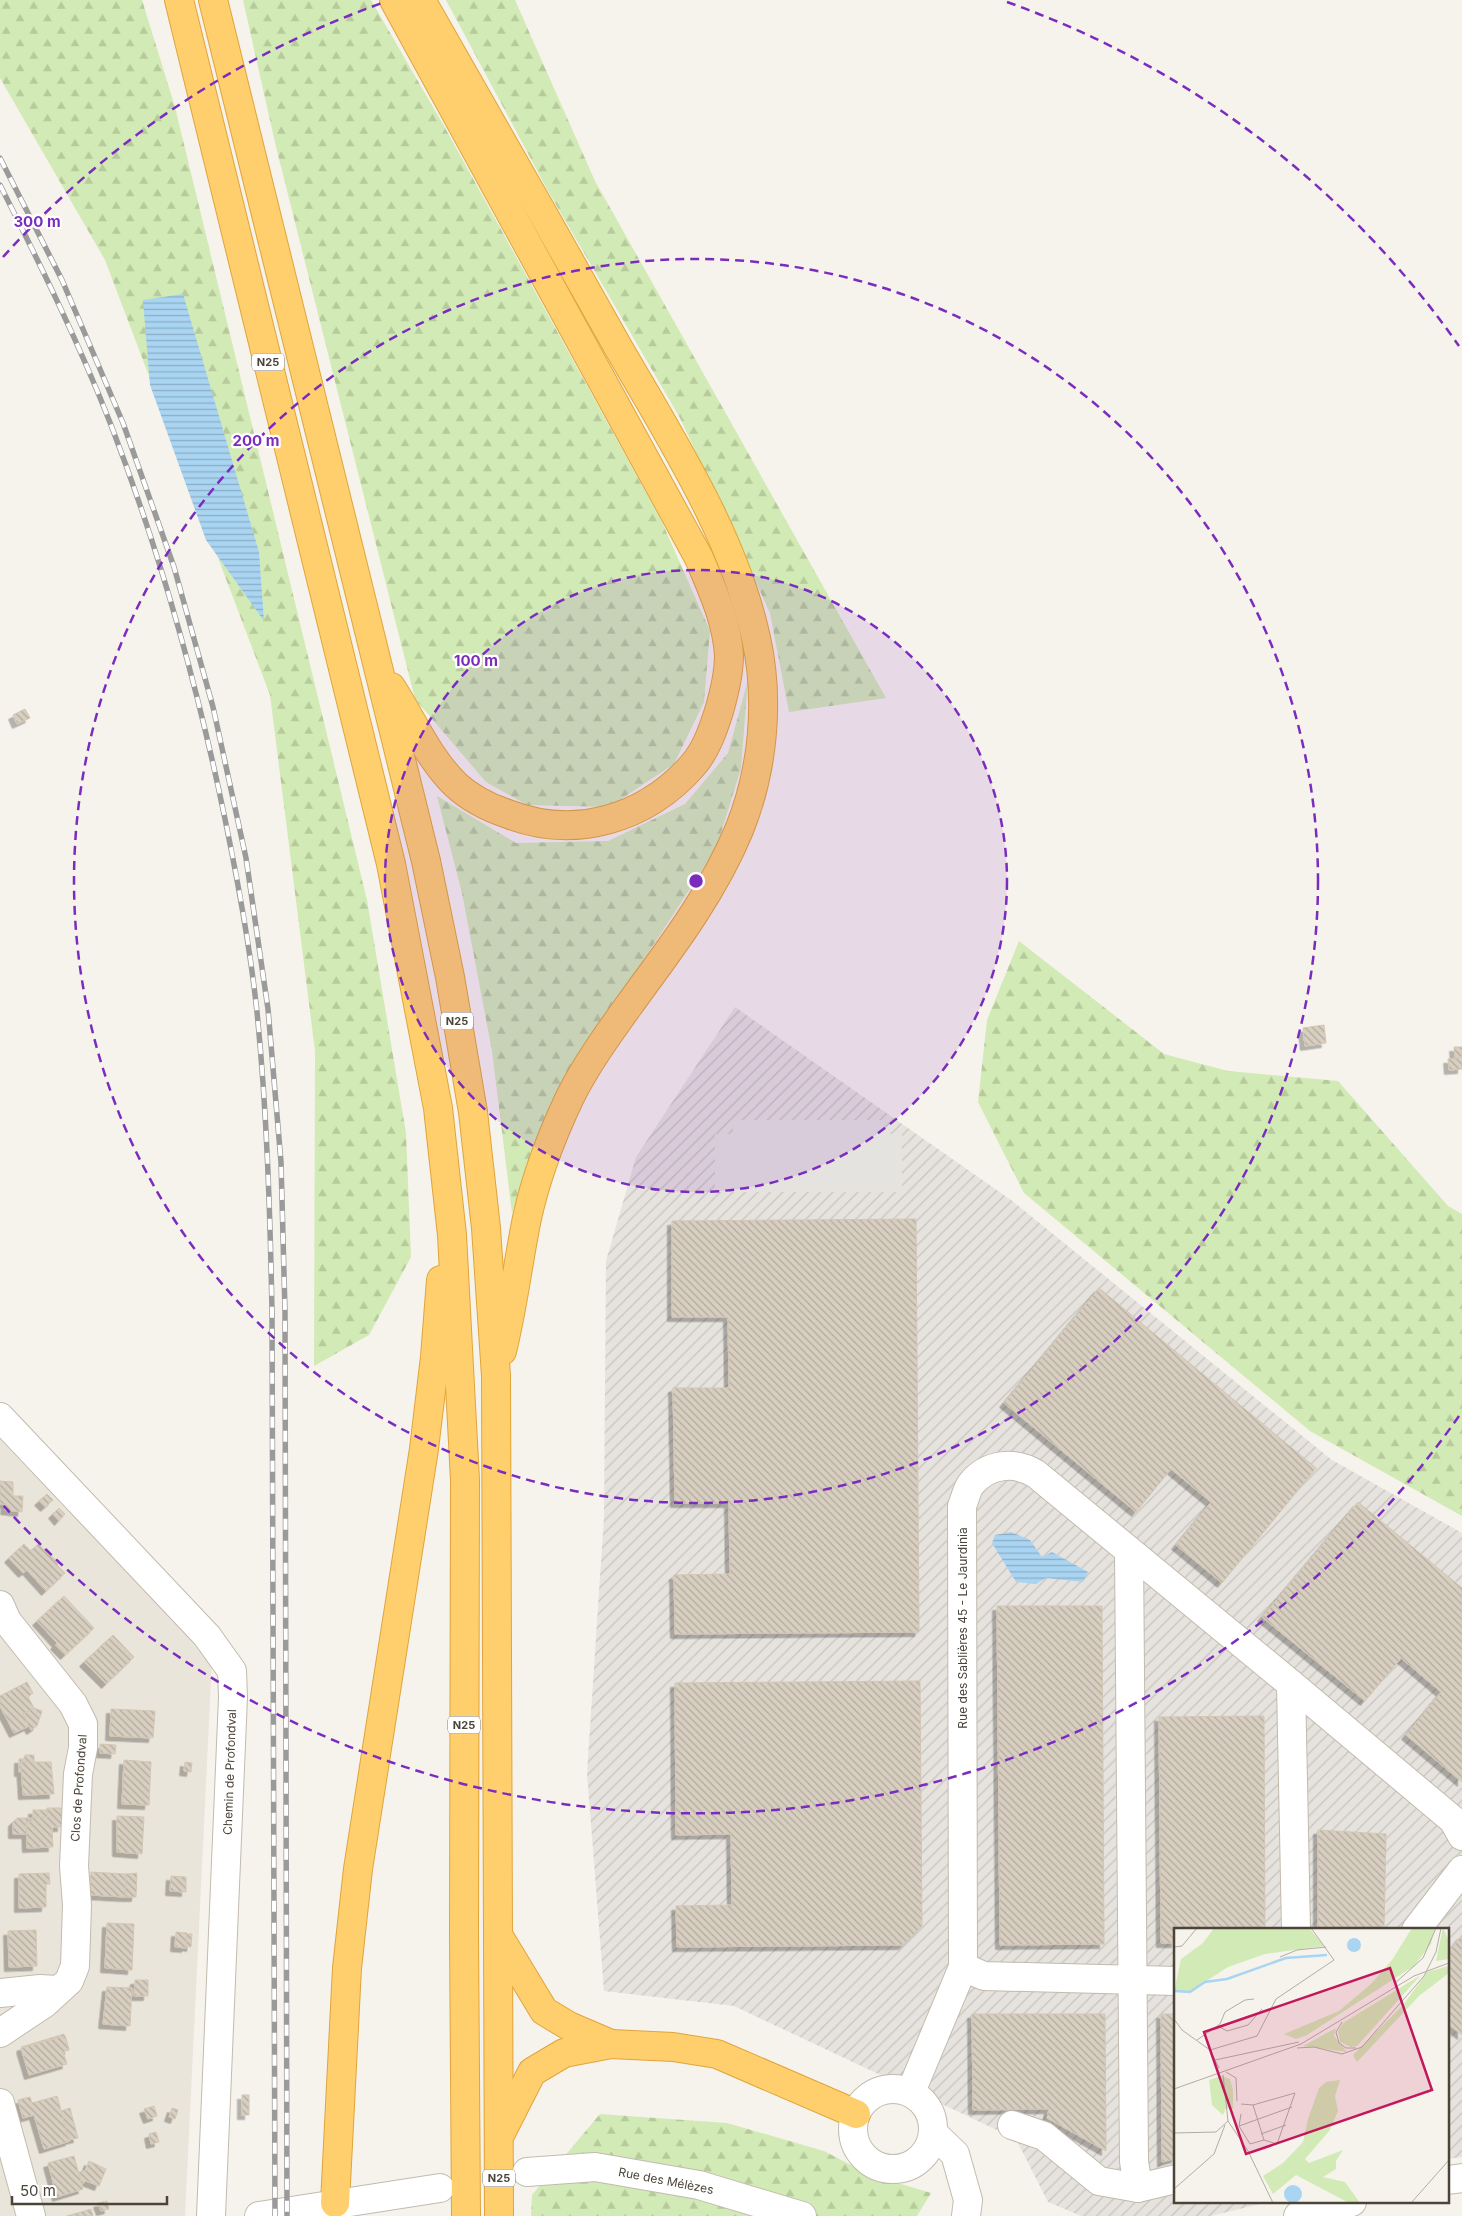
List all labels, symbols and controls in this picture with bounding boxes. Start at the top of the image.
text: 300 m [13,212,61,231]
road number: N25 [252,354,284,371]
text: 200 m [233,431,279,450]
text: 100 m [454,651,498,670]
centre of rings [687,872,705,890]
road number: N25 [441,1012,473,1030]
street label: Rue des Sablières 45 - Le Jaurdinia [955,1527,970,1729]
street label: Chemin de Profondval [220,1709,239,1835]
road number: N25 [448,1716,480,1734]
street label: Clos de Profondval [67,1734,90,1842]
inset map [1174,1928,1450,2204]
street label: Rue des Mélèzes [617,2164,715,2197]
road number: N25 [483,2170,515,2186]
scale bar [12,2174,168,2206]
text: 50 m [20,2181,56,2200]

